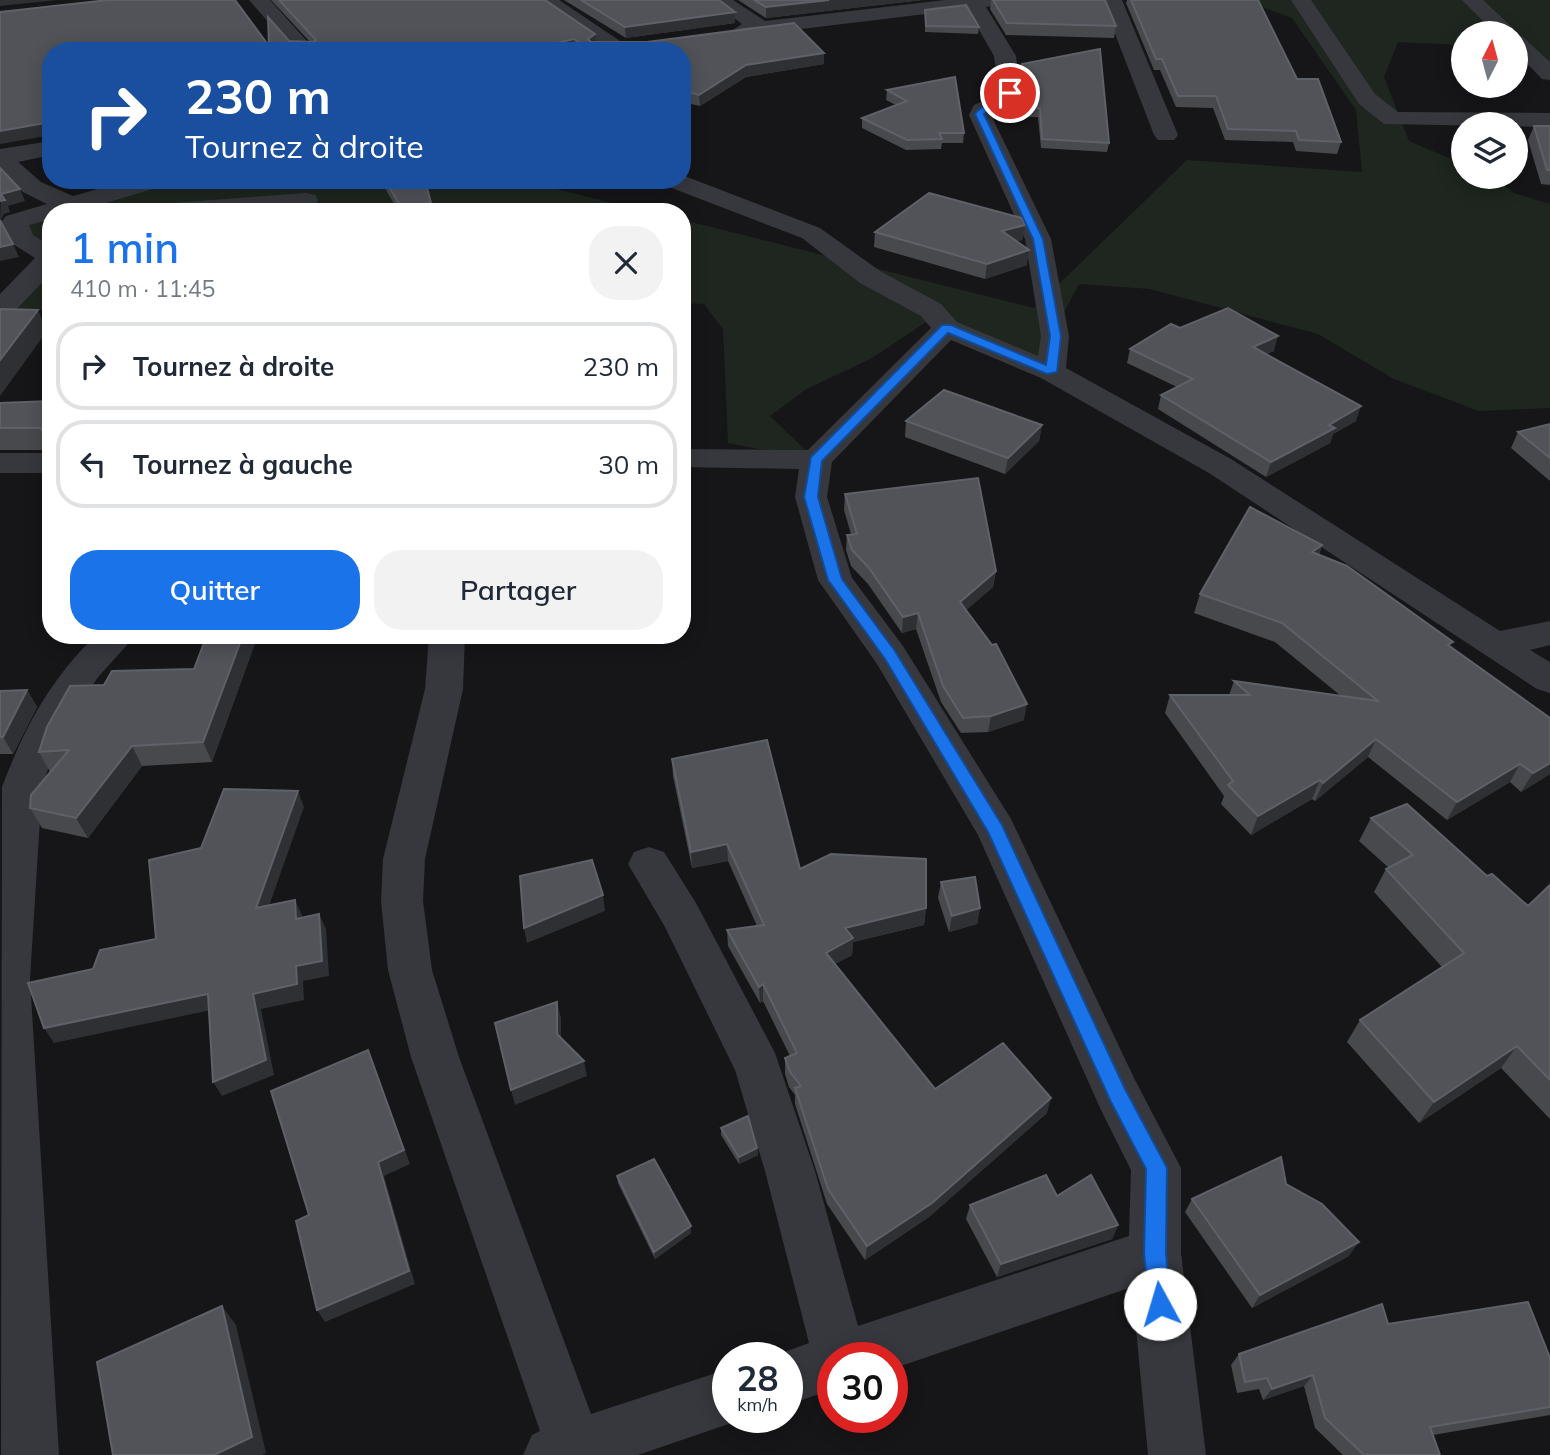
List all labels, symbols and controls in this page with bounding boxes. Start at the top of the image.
north arrow [1451,21,1528,98]
map controls [1451,21,1528,189]
pin [980,63,1040,123]
text: 230 m [185,65,331,126]
icon: right [70,70,161,161]
icon: arrive [991,74,1029,112]
button: layers [1451,112,1528,189]
text: Tournez à droite [185,126,424,166]
text: 1 min [70,221,179,274]
button: close [589,226,663,300]
text: 410 m · 11:45 [70,274,215,303]
icon: right [74,347,112,385]
text: Tournez à droite [133,350,334,383]
text: 230 m [583,350,659,383]
icon: left [74,445,112,483]
text: Tournez à gauche [133,448,353,481]
text: 30 m [598,448,659,481]
button: Quitter [70,550,360,630]
button: Partager [374,550,663,630]
position arrow [1123,1267,1197,1341]
speed limit sign: 30 [817,1342,908,1433]
text: 28 [736,1356,779,1400]
text: km/h [737,1393,778,1416]

